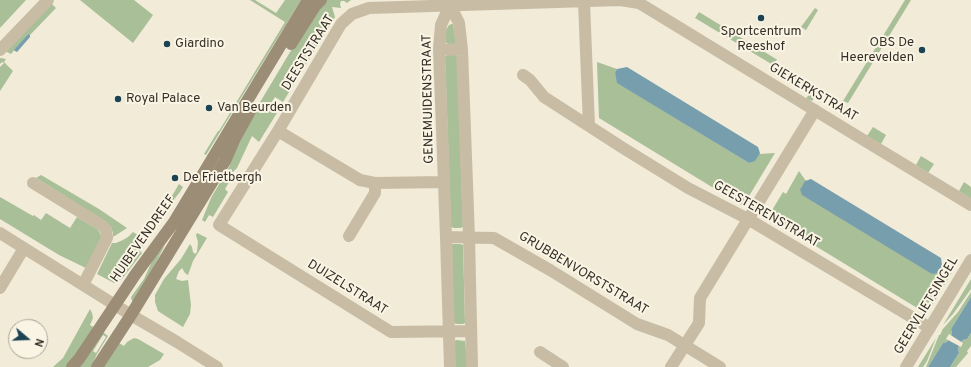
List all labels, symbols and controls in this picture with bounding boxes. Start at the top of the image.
street label: DEESTSTRAAT [280,12,338,94]
marker: Sportcentrum Reeshof [756,13,766,23]
place label: Sportcentrum Reeshof [720,24,802,55]
street label: GENEMUIDENSTRAAT [420,34,438,164]
place label: OBS De Heerevelden [840,35,914,66]
place label: Giardino [175,36,224,52]
marker: Giardino [162,39,172,49]
marker: OBS De Heerevelden [917,45,927,55]
street label: GIEKERKSTRAAT [766,60,860,126]
place label: Royal Palace [126,91,200,107]
marker: Royal Palace [113,94,123,104]
place label: Van Beurden [217,100,291,116]
marker: Van Beurden [204,103,214,113]
place label: De Frietbergh [183,170,262,186]
marker: De Frietbergh [170,173,180,183]
street label: GEESTERENSTRAAT [710,178,822,252]
street label: HUIBEVENDREEF [108,192,180,286]
street label: GRUBBENVORSTSTRAAT [515,229,651,319]
street label: GEERVLIETSINGEL [892,254,962,358]
street label: DUIZELSTRAAT [304,257,390,319]
north arrow [8,319,48,359]
text: N [30,337,46,349]

